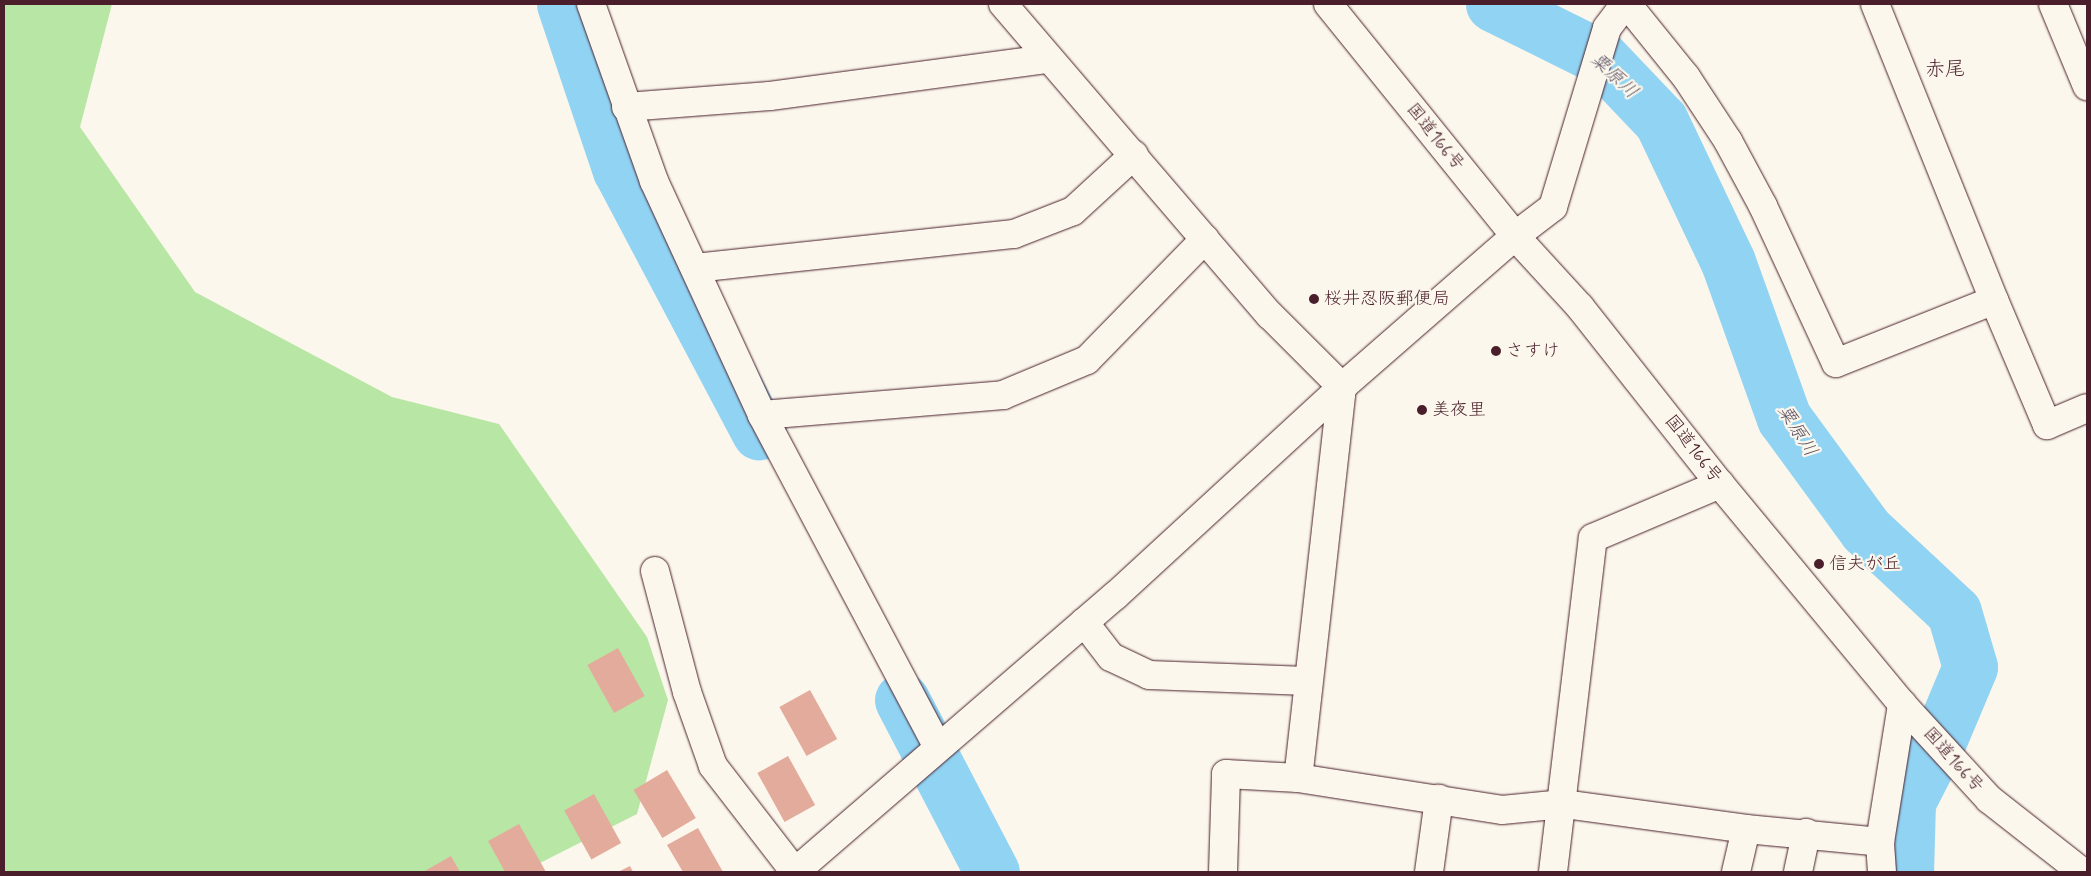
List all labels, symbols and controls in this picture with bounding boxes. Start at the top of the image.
water label: 粟原川 [1585,48,1643,104]
district label: 赤尾 [1925,57,1965,81]
street label: 国道166号 [1401,99,1469,175]
place label: 桜井忍阪郵便局 [1324,288,1450,310]
marker: 桜井忍阪郵便局 [1308,293,1320,305]
place label: さすけ [1506,340,1560,362]
marker: さすけ [1490,345,1502,357]
place label: 美夜里 [1432,399,1486,421]
water label: 粟原川 [1772,401,1822,461]
marker: 美夜里 [1416,404,1428,416]
street label: 国道166号 [1660,411,1726,487]
place label: 信夫が丘 [1829,553,1901,575]
marker: 信夫が丘 [1813,558,1825,570]
street label: 国道166号 [1918,723,1988,797]

